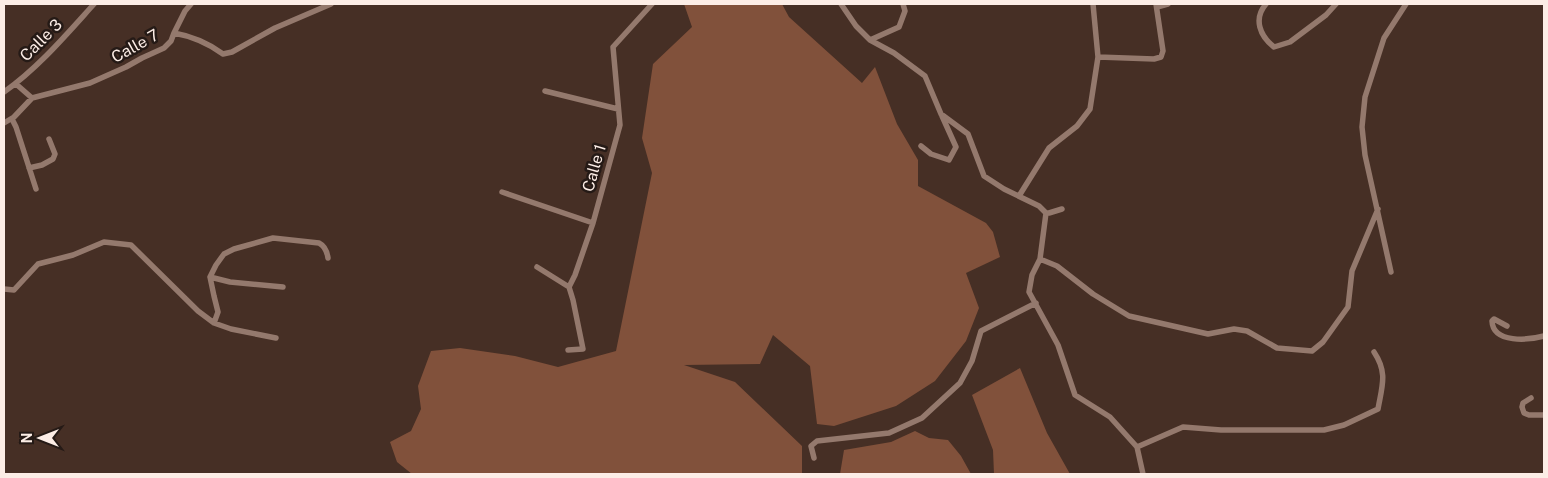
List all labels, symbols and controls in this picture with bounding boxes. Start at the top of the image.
street label: Calle 3 [16,15,66,65]
street label: Calle 7 [108,25,162,67]
street label: Calle 1 [578,142,610,194]
north arrow [15,413,65,463]
text: N [19,433,35,443]

